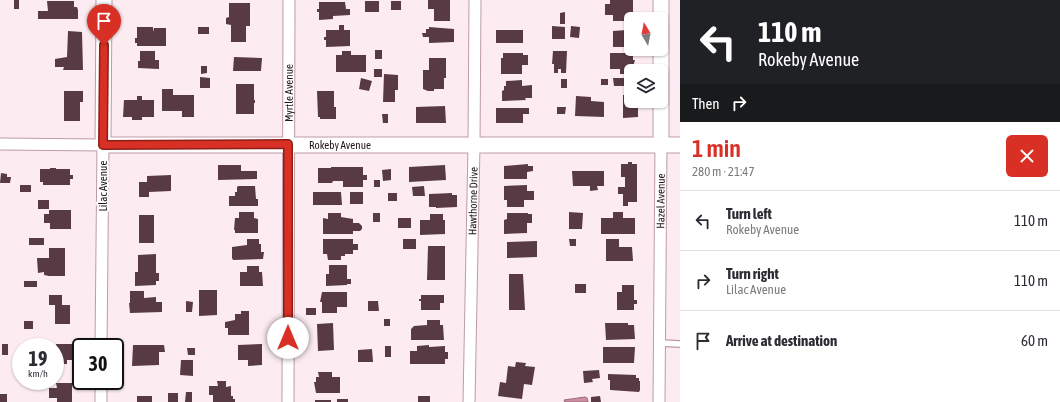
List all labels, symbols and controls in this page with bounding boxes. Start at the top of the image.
pin [87,4,121,45]
icon: arrive [93,10,115,32]
north arrow [624,12,668,56]
map controls [624,12,668,108]
icon: left [692,16,744,68]
text: 110 m [758,16,821,48]
text: Rokeby Avenue [758,49,859,70]
street label: Myrtle Avenue [283,64,295,122]
button: layers [624,64,668,108]
icon: right [728,92,750,114]
text: Then [692,95,720,112]
text: 1 min [692,135,741,162]
button: close [1006,135,1048,177]
street label: Rokeby Avenue [309,139,371,151]
street label: Lilac Avenue [97,161,109,211]
text: 280 m · 21:47 [692,164,755,179]
street label: Hawthorne Drive [466,167,480,235]
street label: Hazel Avenue [654,173,667,229]
text: Turn left [726,205,772,222]
icon: left [692,210,714,232]
text: 110 m [1014,212,1048,229]
text: Rokeby Avenue [726,222,799,237]
text: Turn right [726,265,779,282]
icon: right [692,270,714,292]
text: 110 m [1014,272,1048,289]
text: Lilac Avenue [726,282,786,297]
position arrow [267,317,309,359]
icon: arrive [692,330,714,352]
text: Arrive at destination [726,332,837,349]
text: 60 m [1021,332,1048,349]
speed limit sign: 30 [72,338,124,390]
text: 19 [29,347,47,370]
text: km/h [28,368,48,379]

